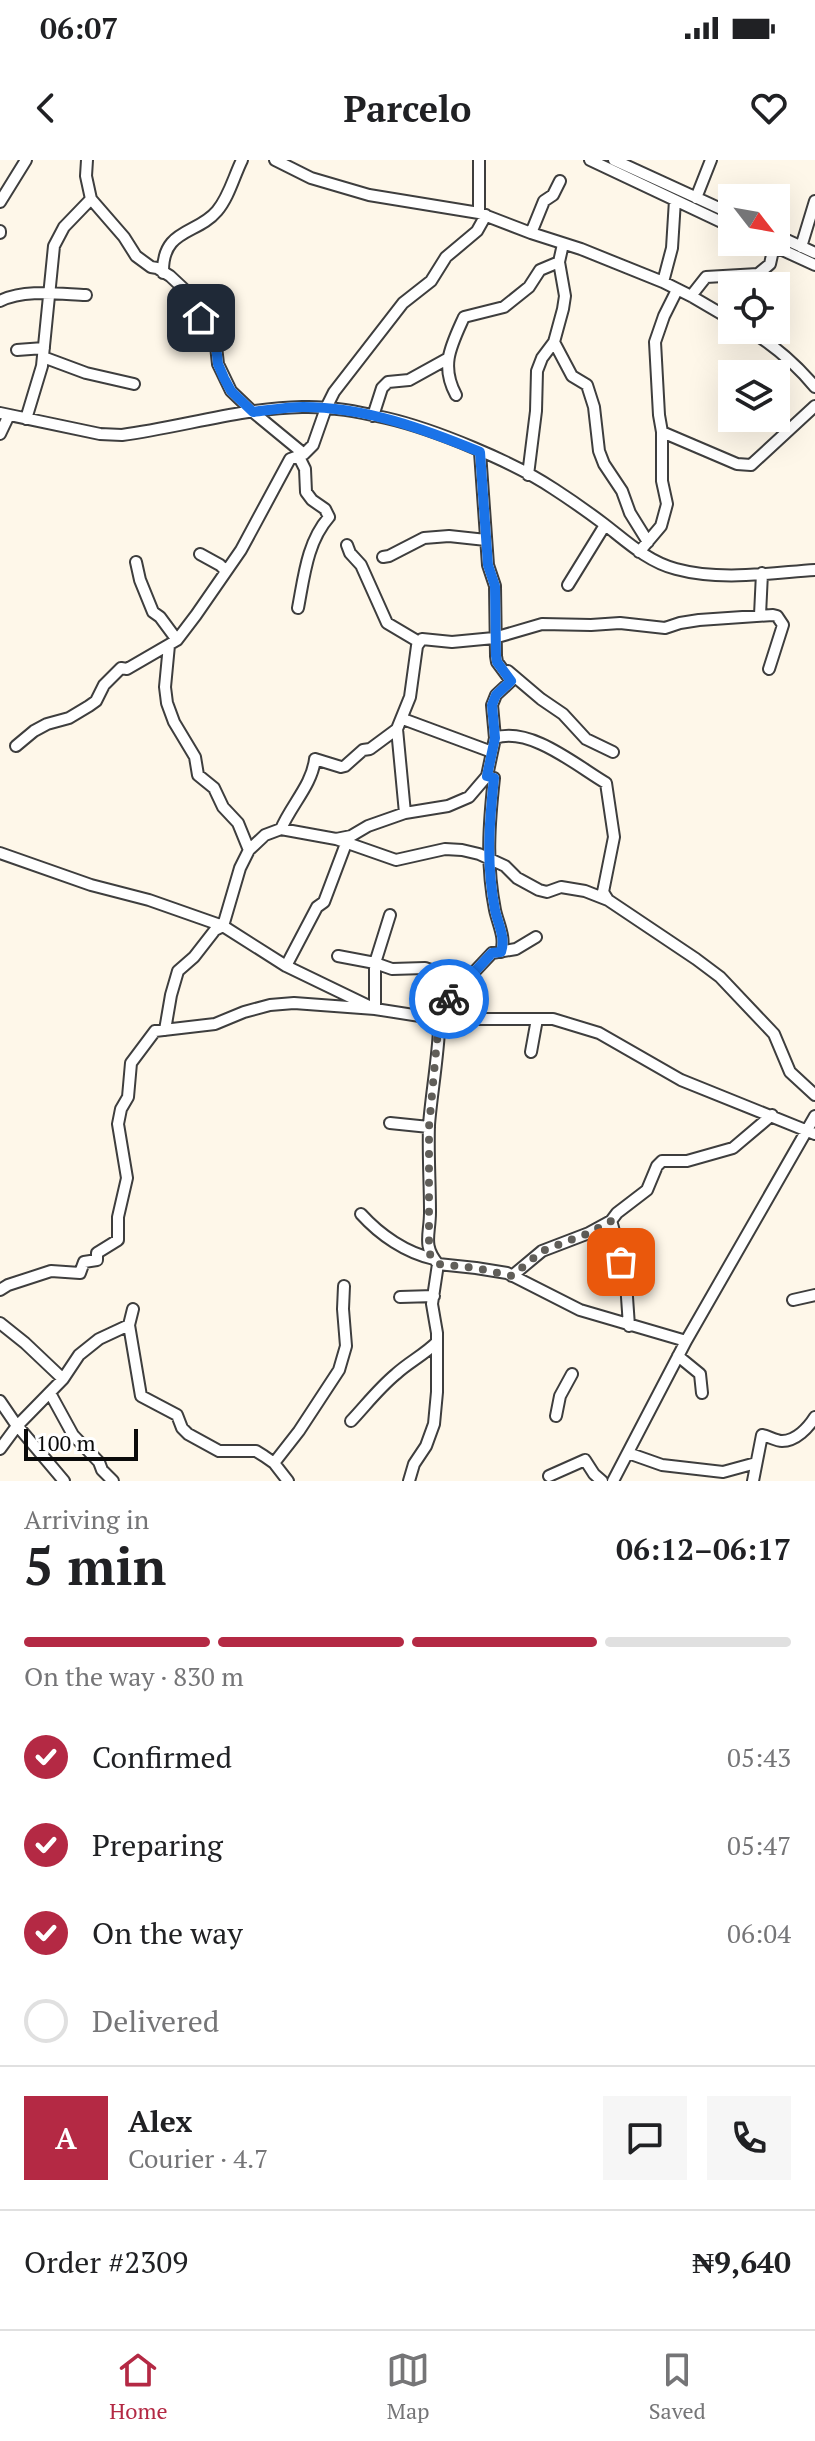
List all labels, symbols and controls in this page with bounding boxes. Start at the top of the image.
text: 06:07 [40,8,118,48]
text: Parcelo [344,85,471,132]
icon: back [24,86,68,130]
icon: heart [747,86,791,130]
north arrow [718,184,790,256]
map controls [718,184,790,432]
button: locate [718,272,790,344]
pin [167,284,235,352]
icon: home [179,296,223,340]
button: layers [718,360,790,432]
courier [409,959,489,1039]
icon: bike [427,977,471,1021]
pin [587,1228,655,1296]
icon: bag [599,1240,643,1284]
scale bar [24,1425,138,1461]
text: 100 m [36,1428,96,1457]
text: Arriving in [24,1502,149,1536]
text: 06:12–06:17 [616,1529,791,1569]
text: 5 min [24,1531,166,1600]
text: On the way · 830 m [24,1659,244,1693]
icon: check [24,1735,68,1779]
text: Confirmed [92,1737,232,1777]
text: 05:43 [727,1740,791,1774]
icon: check [24,1823,68,1867]
text: Preparing [92,1825,223,1865]
text: 05:47 [727,1828,791,1862]
icon: check [24,1911,68,1955]
text: On the way [92,1913,243,1953]
text: 06:04 [727,1916,791,1950]
text: Delivered [92,2001,219,2041]
button: chat [603,2096,687,2180]
button: phone [707,2096,791,2180]
text: Alex [128,2101,192,2141]
text: A [55,2118,77,2158]
text: Courier · 4.7 [128,2141,268,2175]
text: Order #2309 [24,2242,188,2282]
text: ₦9,640 [692,2242,791,2282]
tab: Home [109,2348,168,2425]
tab: Map [386,2348,430,2425]
tab: Saved [649,2348,706,2425]

